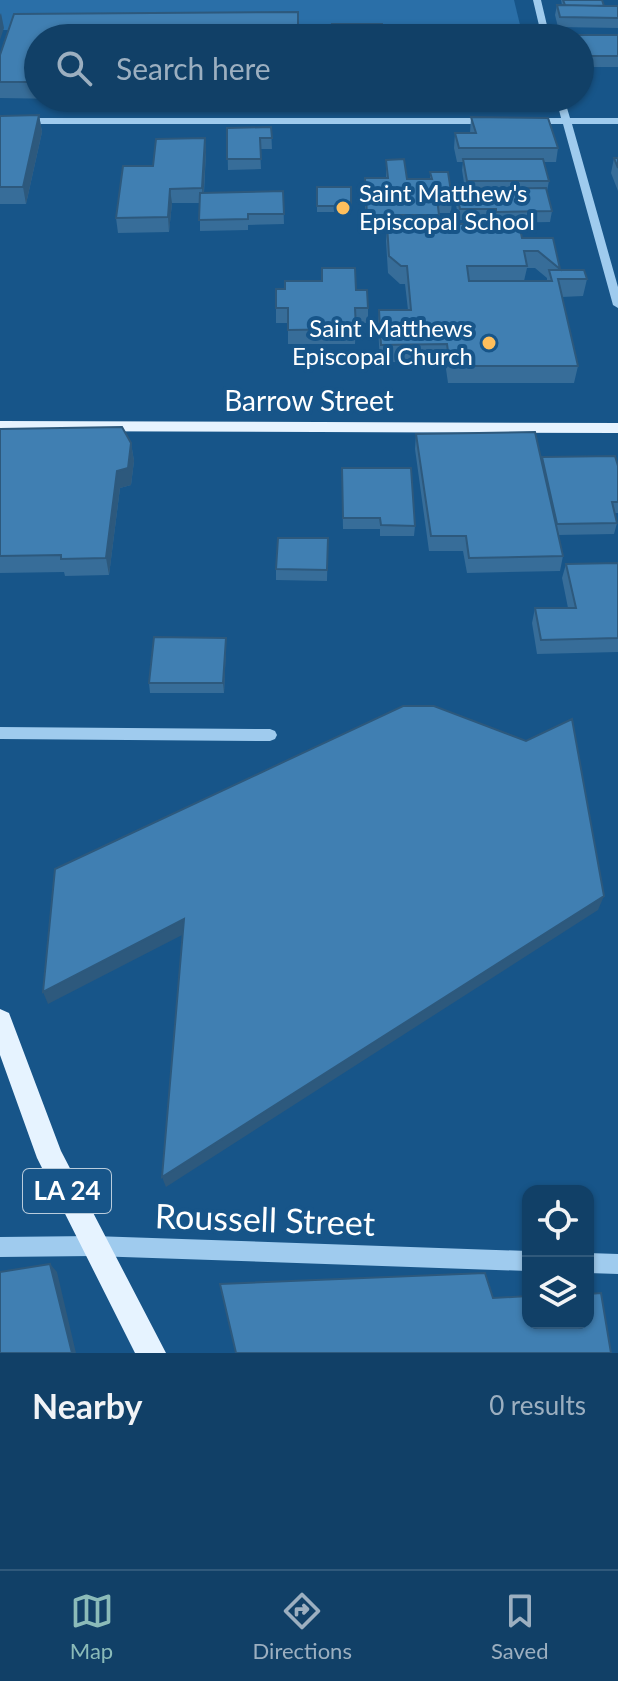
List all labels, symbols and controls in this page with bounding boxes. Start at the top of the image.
search box [24,24,594,112]
icon: search [52,46,96,90]
text: Search here [116,50,271,86]
place label: Saint Matthew's Episcopal School [359,178,535,235]
marker: Saint Matthew's Episcopal School [334,199,352,217]
place label: Saint Matthews Episcopal Church [292,313,473,370]
marker: Saint Matthews Episcopal Church [480,334,498,352]
street label: Barrow Street [224,383,394,417]
road number: LA 24 [23,1169,111,1213]
map controls [522,1185,594,1329]
button: locate [522,1185,594,1257]
street label: Roussell Street [154,1194,376,1243]
button: layers [522,1257,594,1329]
text: Nearby [32,1385,143,1426]
text: 0 results [489,1389,586,1421]
tab: Map [70,1589,114,1664]
tab: Directions [253,1589,352,1664]
tab: Saved [491,1589,548,1664]

